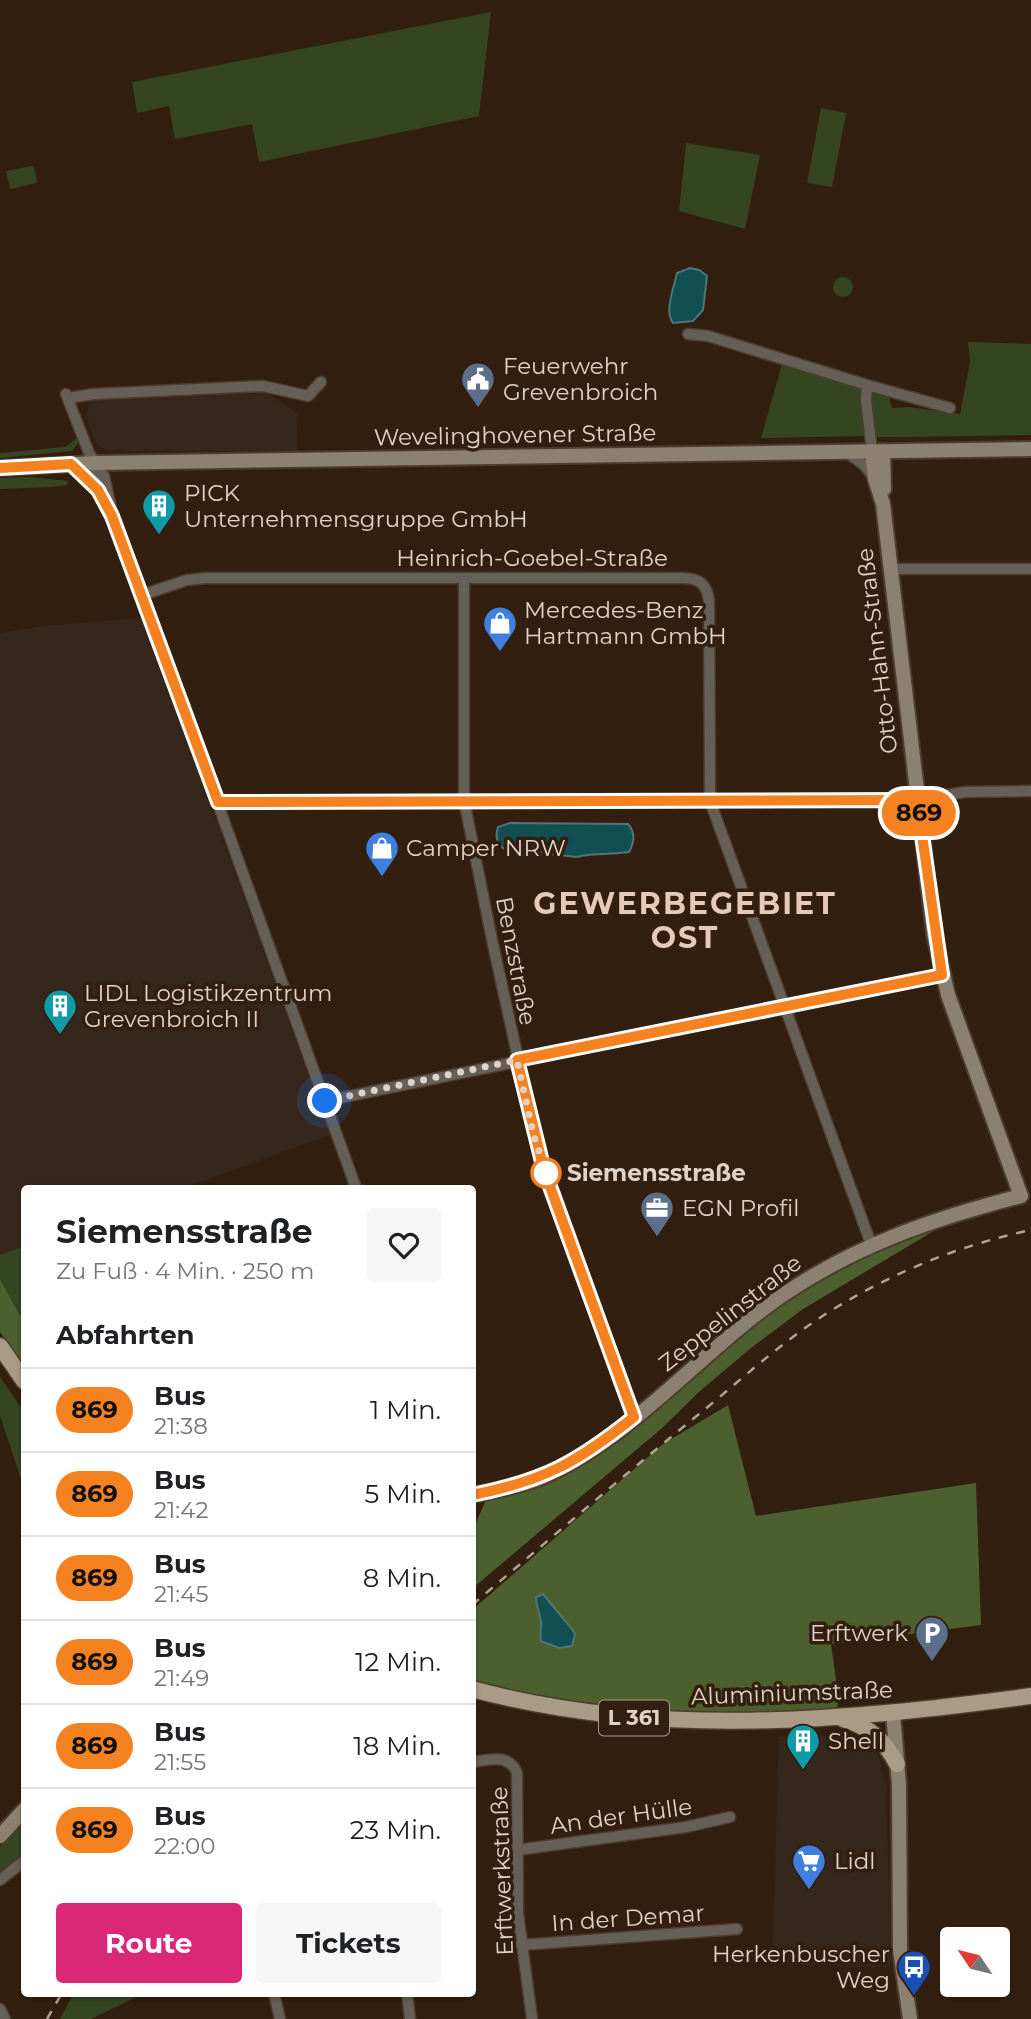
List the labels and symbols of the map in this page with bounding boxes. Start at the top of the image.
place label: Feuerwehr Grevenbroich [503,352,658,406]
public building icon: Feuerwehr Grevenbroich [459,360,497,409]
street label: Wevelinghovener Straße [373,419,657,451]
place label: PICK Unternehmensgruppe GmbH [184,479,528,533]
building icon: PICK Unternehmensgruppe GmbH [140,487,178,536]
street label: Heinrich-Goebel-Straße [396,544,668,572]
street label: Otto-Hahn-Straße [850,547,904,755]
place label: Mercedes-Benz Hartmann GmbH [524,596,727,650]
shop icon: Mercedes-Benz Hartmann GmbH [481,604,519,653]
line badge: 869 [879,790,959,836]
shop icon: Camper NRW [363,829,401,878]
place label: Camper NRW [406,834,566,862]
district label: GEWERBEGEBIET OST [533,885,837,956]
street label: Benzstraße [490,894,542,1028]
place label: LIDL Logistikzentrum Grevenbroich II [84,979,332,1033]
building icon: LIDL Logistikzentrum Grevenbroich II [41,987,79,1036]
your location [307,1083,342,1118]
marker: Siemensstraße [531,1158,561,1188]
place label: Siemensstraße [567,1159,746,1187]
office icon: EGN Profil [638,1189,676,1238]
place label: EGN Profil [682,1194,799,1222]
street label: Zeppelinstraße [653,1249,807,1377]
parking icon: Erftwerk [913,1614,951,1663]
place label: Erftwerk [810,1619,908,1647]
street label: Aluminiumstraße [691,1675,893,1711]
road number: L 361 [599,1700,669,1736]
building icon: Shell [784,1722,822,1771]
place label: Shell [828,1727,884,1755]
street label: Erftwerkstraße [485,1786,519,1956]
street label: An der Hülle [548,1792,694,1840]
supermarket icon: Lidl [790,1842,828,1891]
place label: Lidl [834,1847,876,1875]
street label: In der Demar [551,1899,705,1937]
north arrow [940,1927,1010,1997]
place label: Herkenbuscher Weg [712,1940,890,1994]
bus stop icon: Herkenbuscher Weg [895,1948,933,1997]

